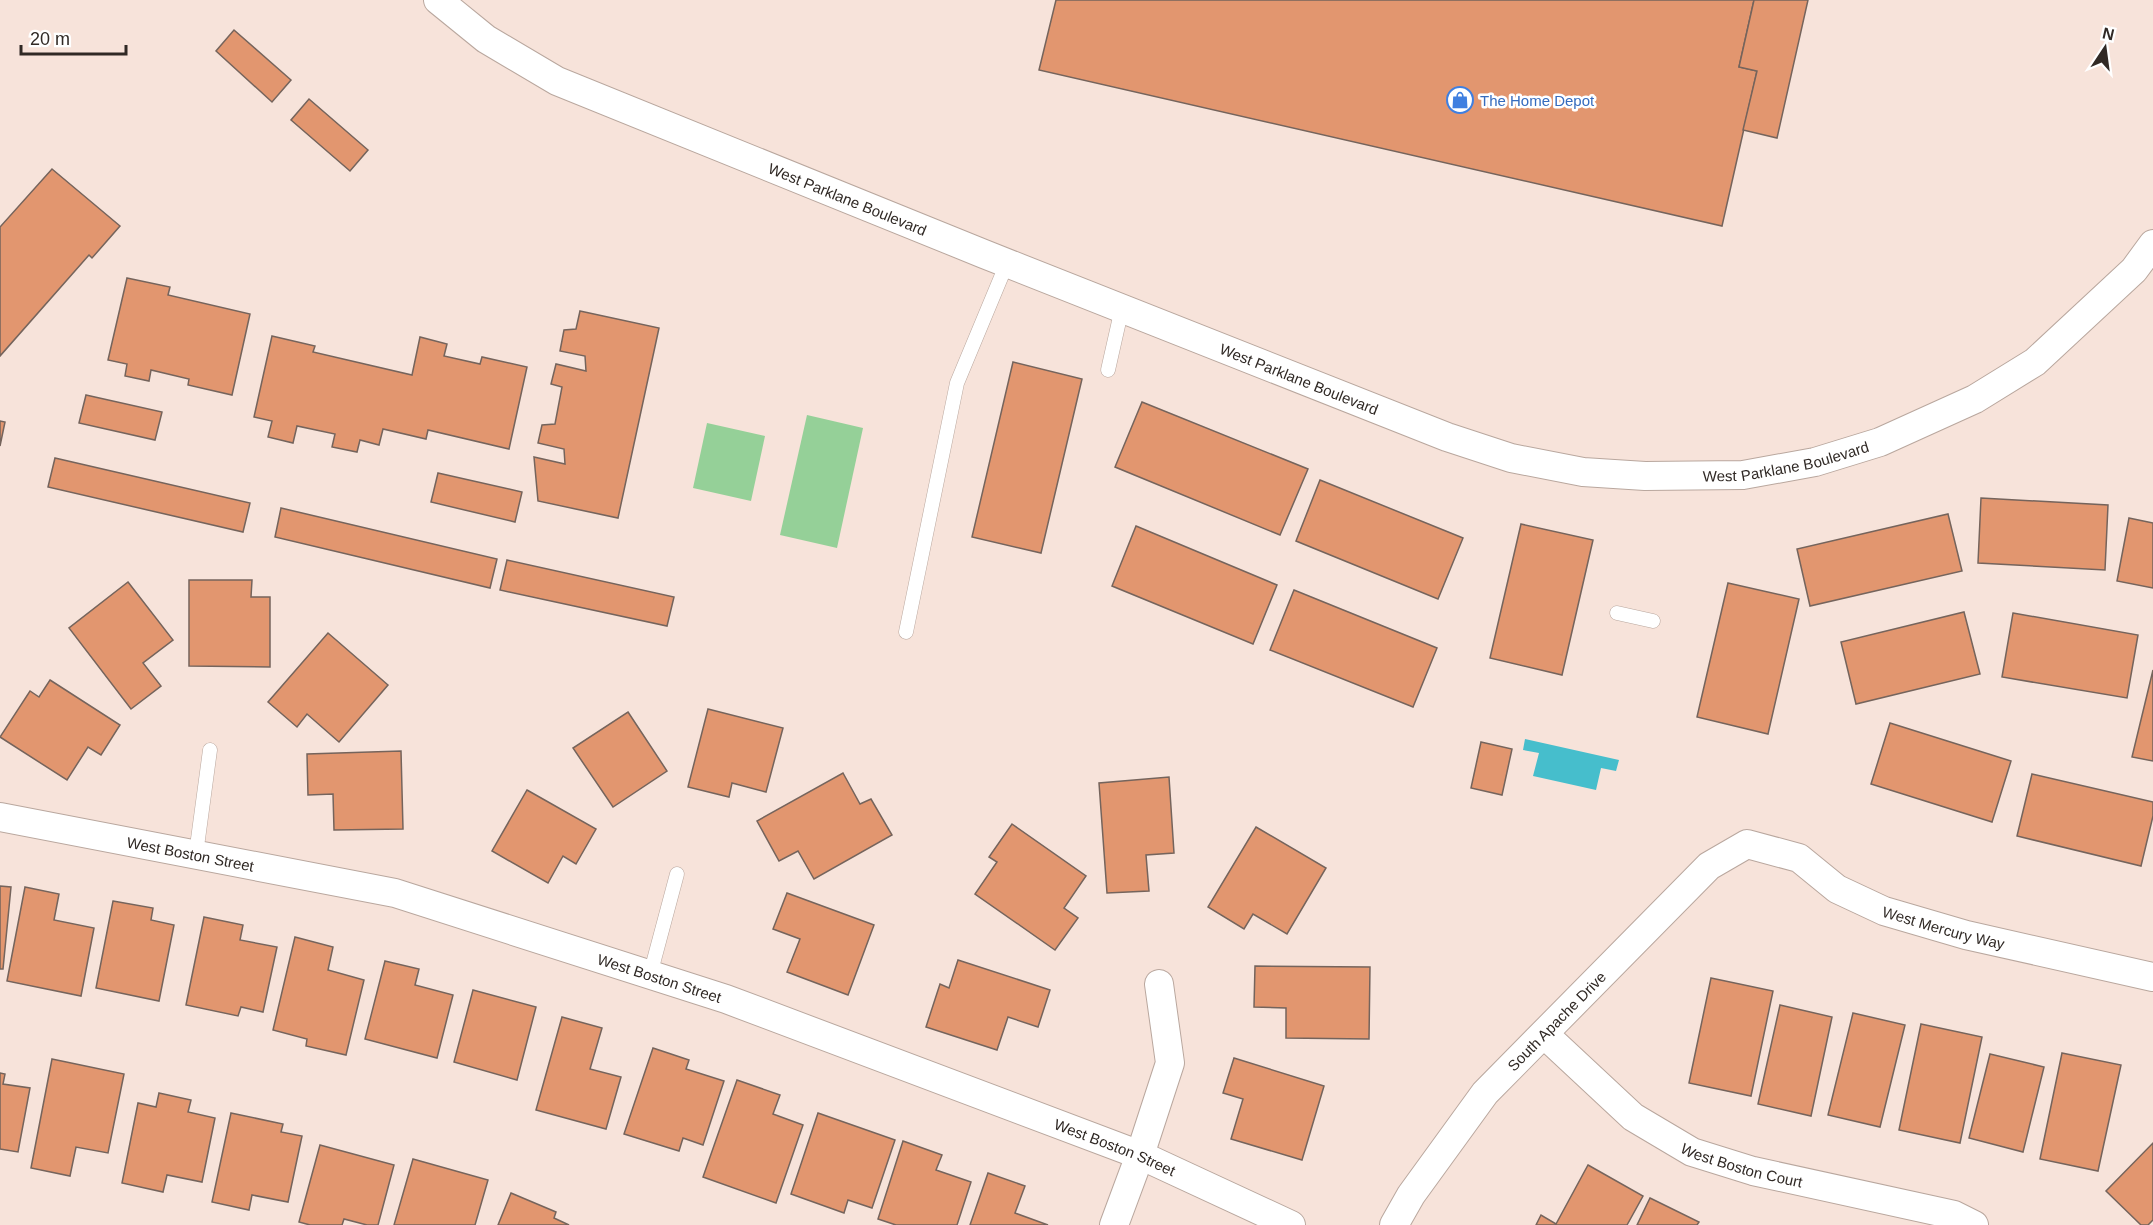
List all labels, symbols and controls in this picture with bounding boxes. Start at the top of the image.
scale bar [21,18,126,56]
north arrow [2075,18,2135,78]
text: N [2101,24,2116,43]
text: 20 m [30,29,70,49]
shop icon: The Home Depot [1445,85,1475,115]
place label: The Home Depot [1480,92,1595,109]
street label: West Parklane Boulevard [766,159,929,238]
street label: West Parklane Boulevard [1217,340,1381,418]
street label: West Parklane Boulevard [1703,438,1871,484]
street label: West Boston Street [126,833,256,874]
street label: West Mercury Way [1881,903,2007,952]
street label: West Boston Street [595,950,724,1006]
street label: South Apache Drive [1504,968,1609,1074]
street label: West Boston Street [1052,1115,1179,1179]
street label: West Boston Court [1678,1139,1805,1190]

